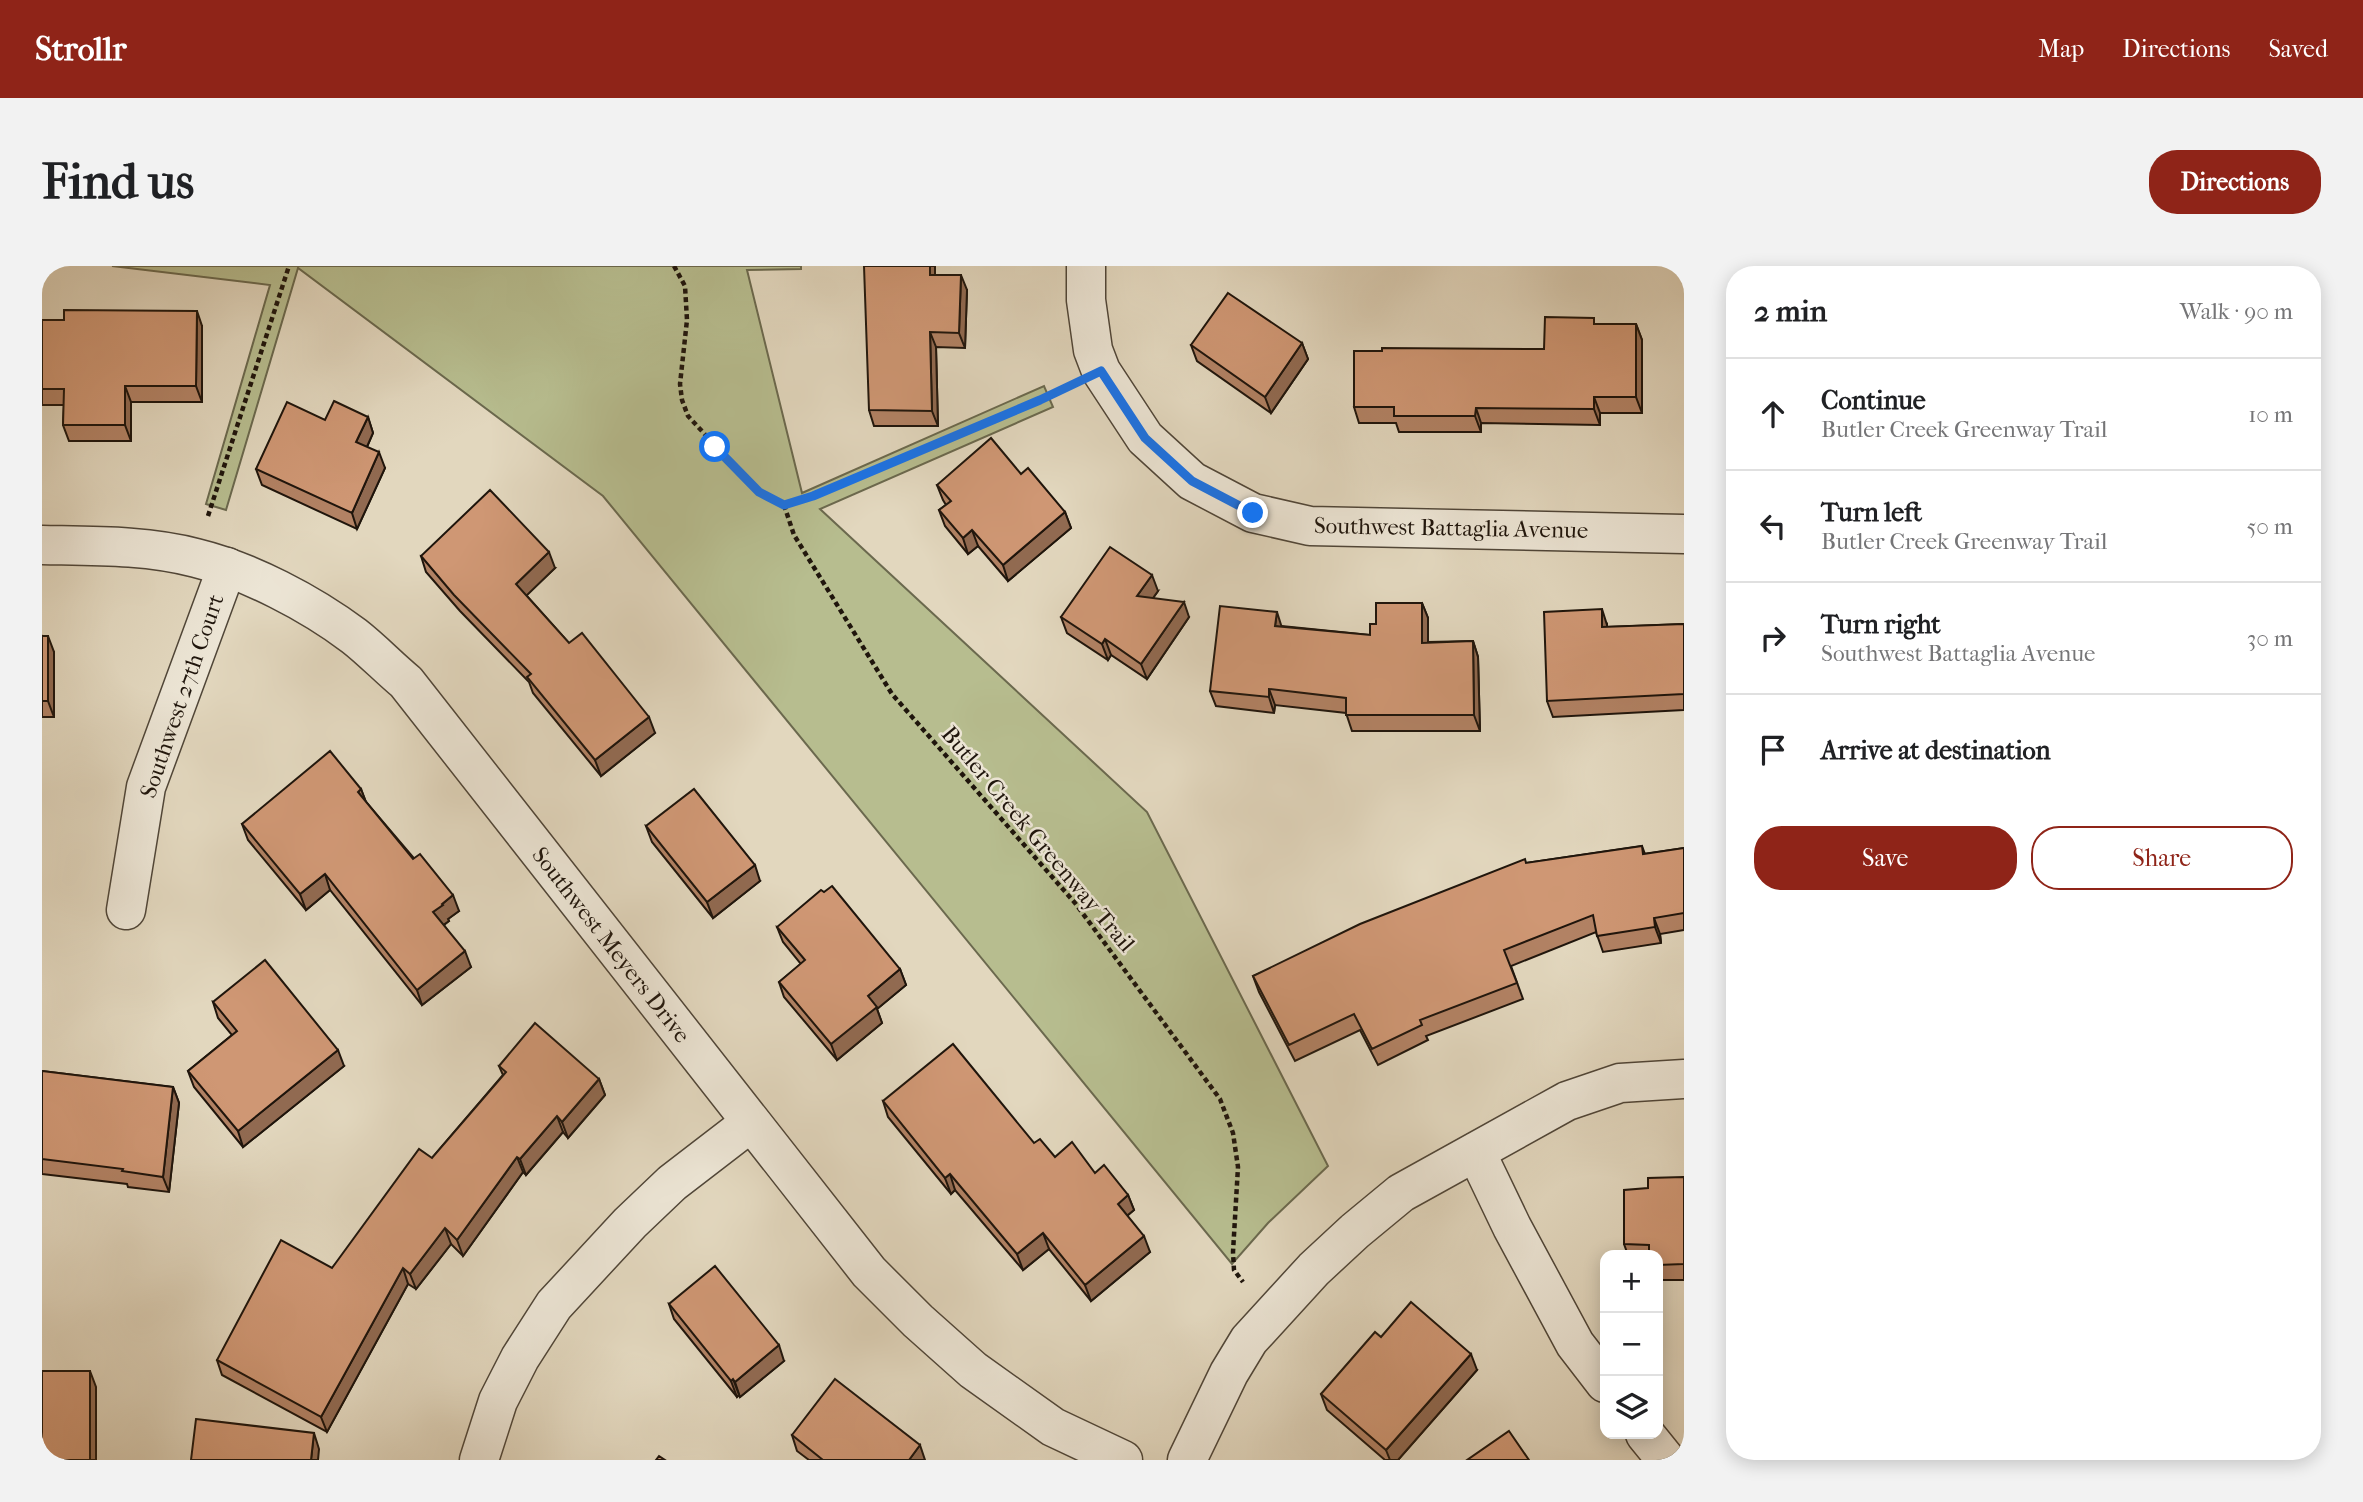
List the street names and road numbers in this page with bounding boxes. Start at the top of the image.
street label: Southwest Battaglia Avenue [1314,512,1588,544]
street label: Southwest 27th Court [134,591,230,801]
street label: Butler Creek Greenway Trail [936,721,1141,958]
street label: Southwest Meyers Drive [526,842,696,1048]

